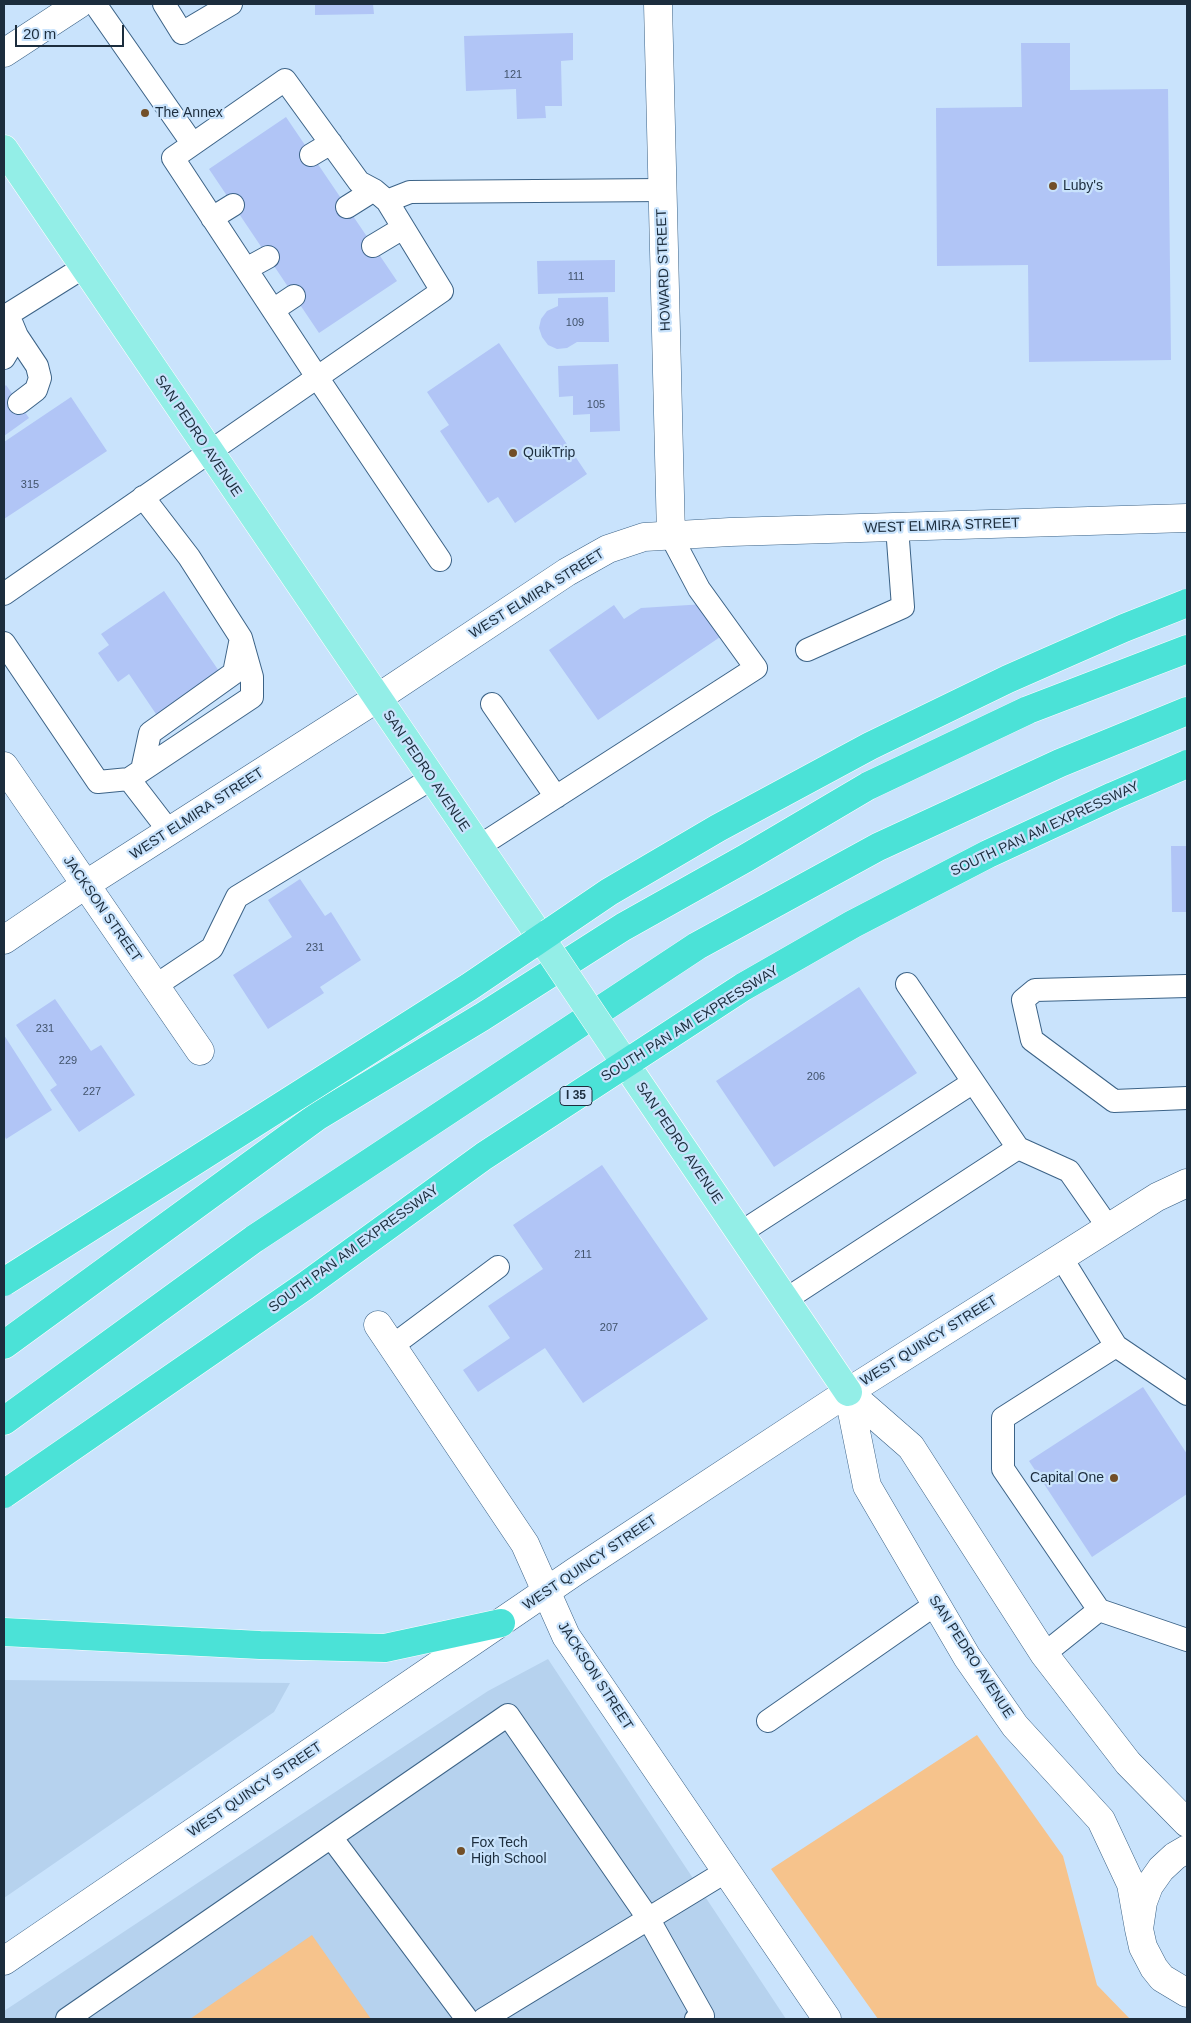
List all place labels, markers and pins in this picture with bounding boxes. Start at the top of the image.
place label: The Annex [155,105,223,121]
marker: The Annex [139,107,151,119]
place label: Luby's [1063,178,1103,194]
marker: Luby's [1047,180,1059,192]
place label: QuikTrip [523,445,575,461]
marker: QuikTrip [507,447,519,459]
place label: Capital One [1030,1470,1104,1486]
marker: Capital One [1108,1472,1120,1484]
place label: Fox Tech High School [471,1835,546,1868]
marker: Fox Tech High School [455,1845,467,1857]

